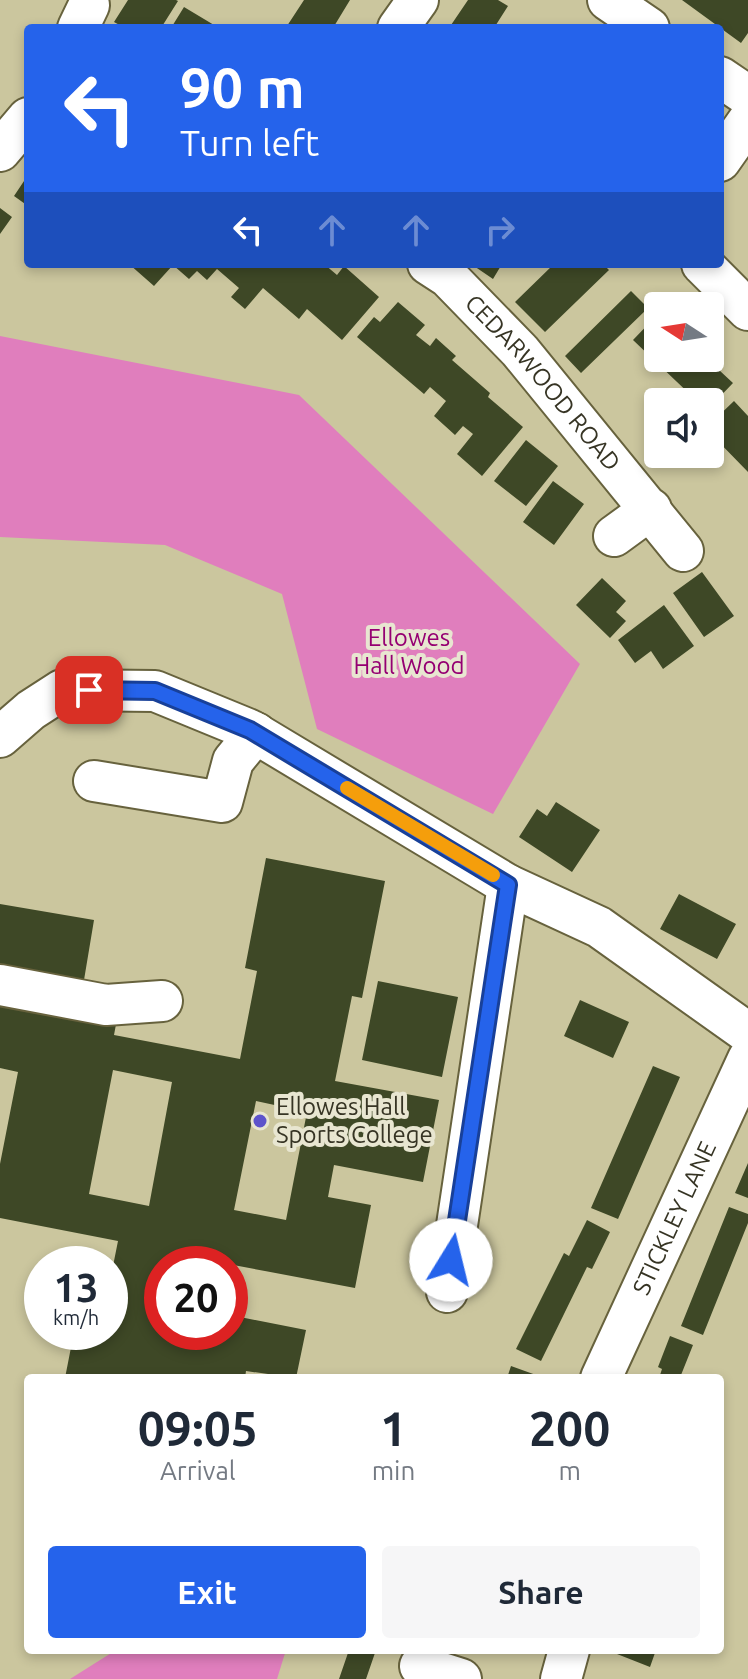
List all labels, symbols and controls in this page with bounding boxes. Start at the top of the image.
icon: left [48,56,152,160]
text: 90 m [180,56,305,119]
text: Turn left [180,122,319,163]
icon: left [226,208,270,252]
icon: ahead [310,208,354,252]
icon: ahead [394,208,438,252]
icon: right [478,208,522,252]
street label: CEDARWOOD ROAD [460,289,626,476]
north arrow [644,292,724,372]
map controls [644,292,724,468]
button: sound [644,388,724,468]
park label: Ellowes Hall Wood [353,624,465,679]
pin [55,656,123,724]
icon: arrive [67,668,111,712]
place label: Ellowes Hall Sports College [276,1093,433,1148]
marker: Ellowes Hall Sports College [251,1112,269,1130]
street label: STICKLEY LANE [627,1137,721,1299]
position arrow [409,1218,493,1302]
speed limit sign: 20 [144,1246,248,1350]
text: 13 [53,1265,99,1310]
text: km/h [53,1306,99,1329]
text: 09:05 [138,1401,258,1455]
text: 1 [380,1401,407,1455]
text: 200 [529,1401,610,1455]
text: Arrival [160,1456,236,1485]
text: min [372,1456,415,1485]
text: m [558,1456,581,1485]
button: Exit [48,1546,366,1638]
button: Share [382,1546,700,1638]

